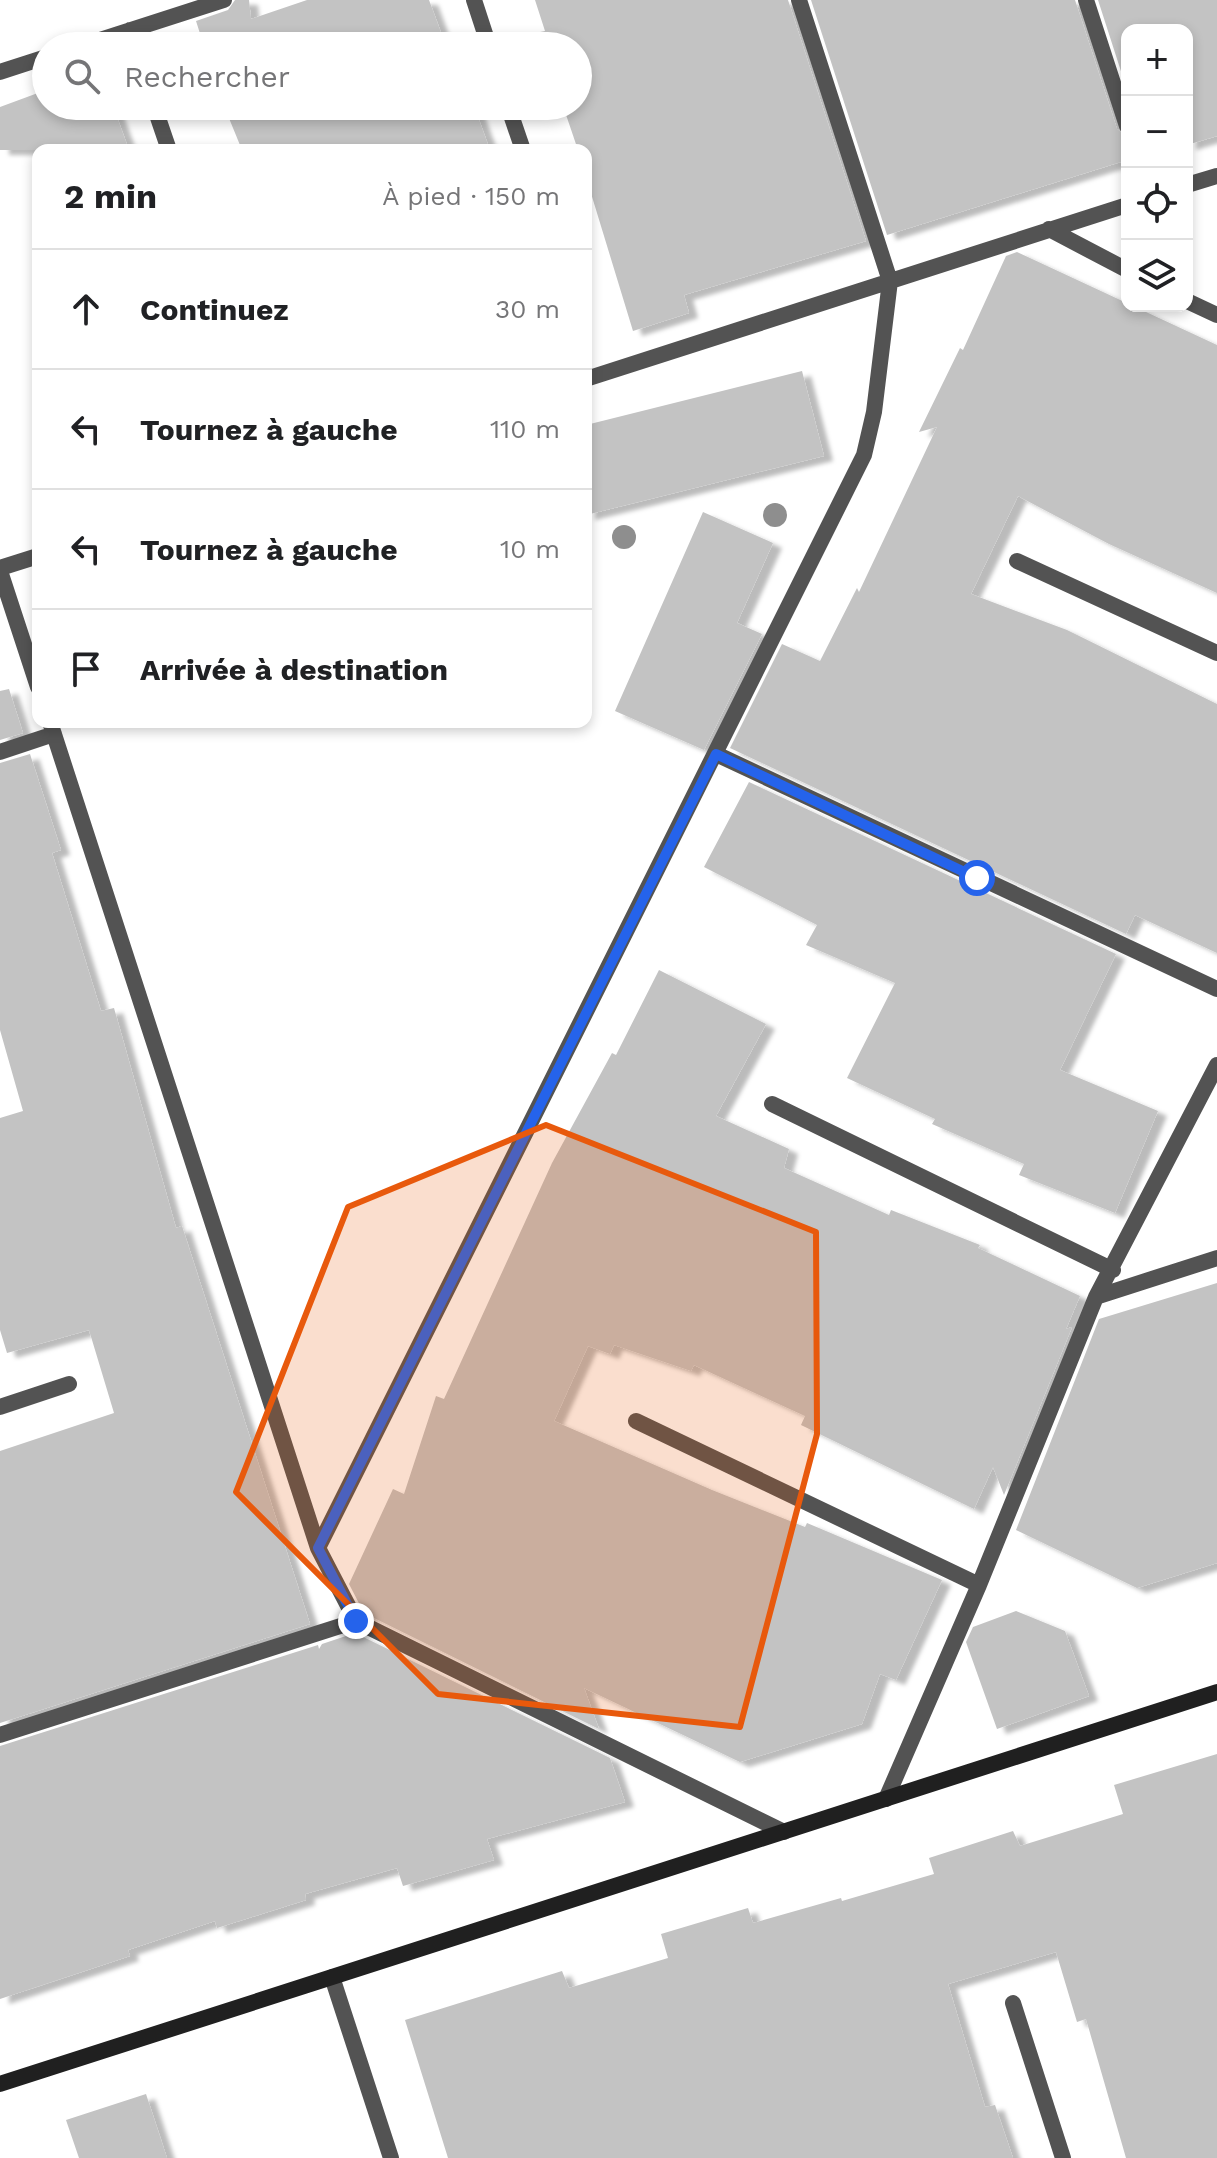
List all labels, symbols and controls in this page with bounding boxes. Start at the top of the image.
map controls [1121,24,1193,312]
button: + [1121,24,1193,96]
search box [32,32,592,120]
icon: search [60,54,104,98]
text: Rechercher [124,59,290,94]
button: − [1121,96,1193,168]
button: locate [1121,168,1193,240]
text: 2 min [64,176,157,216]
text: À pied · 150 m [382,181,560,211]
button: layers [1121,240,1193,312]
icon: ahead [64,287,108,331]
text: Continuez [140,292,289,327]
text: 30 m [495,294,560,324]
icon: left [64,407,108,451]
text: Tournez à gauche [140,412,398,447]
text: 110 m [490,414,560,444]
icon: left [64,527,108,571]
text: Tournez à gauche [140,532,398,567]
text: 10 m [500,534,560,564]
icon: arrive [64,647,108,691]
text: Arrivée à destination [140,652,448,687]
route start [959,860,995,896]
route end [338,1603,374,1639]

